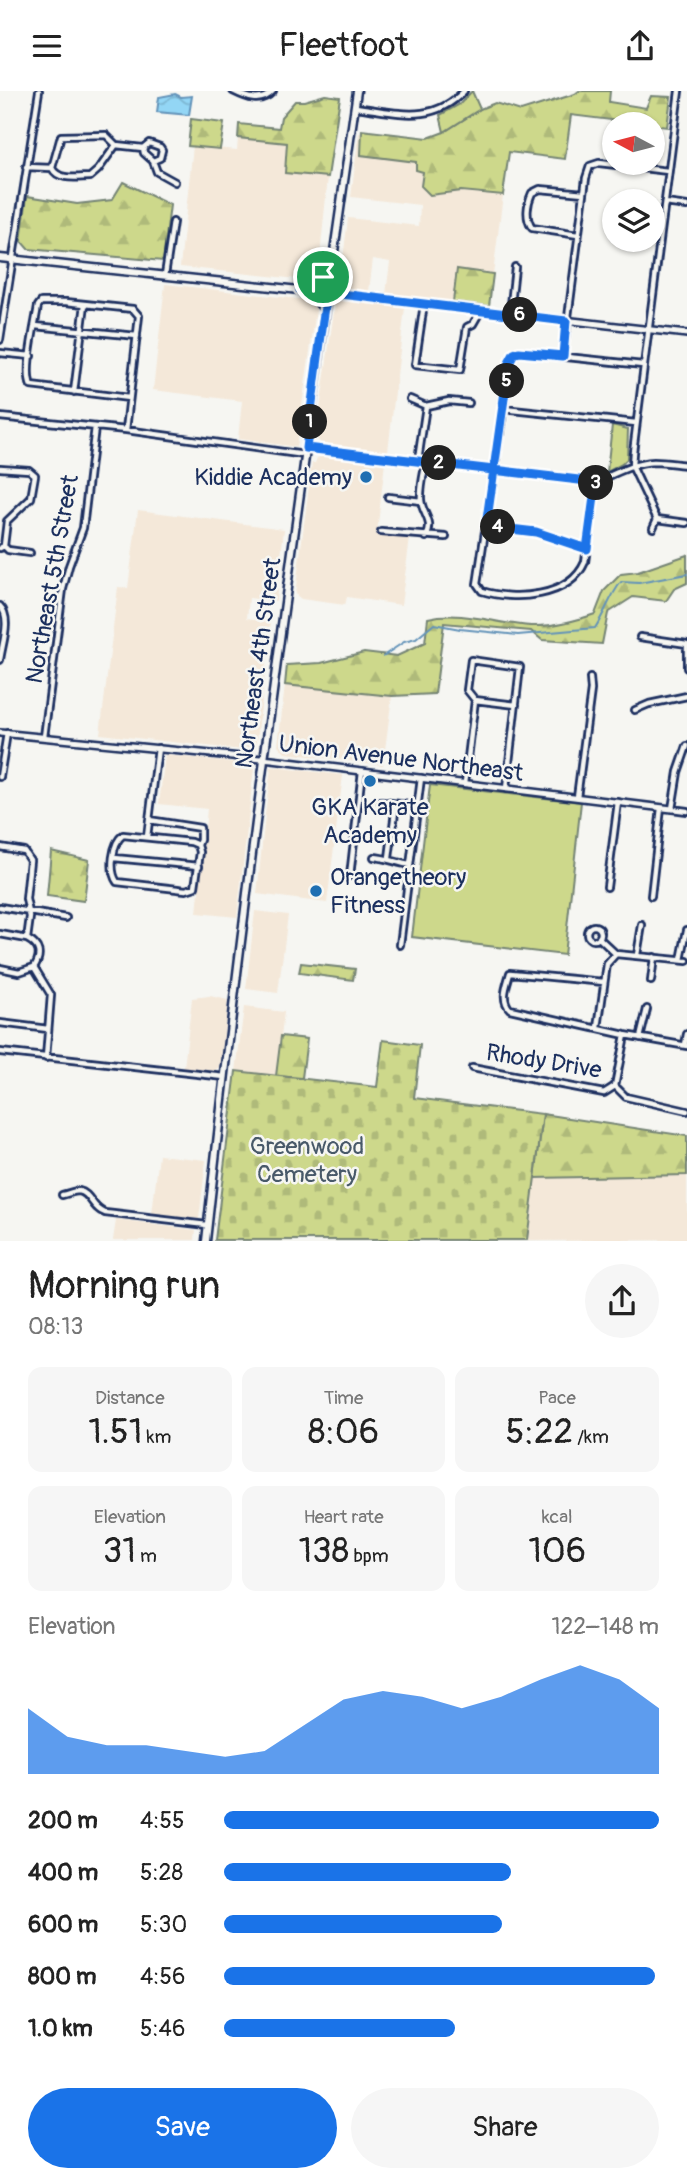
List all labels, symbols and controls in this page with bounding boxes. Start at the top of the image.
text: Fleetfoot [279,26,408,66]
icon: menu [28,27,66,65]
icon: share [621,27,659,65]
north arrow [602,112,665,175]
map controls [602,112,665,252]
button: layers [602,189,665,252]
pin [293,247,353,307]
icon: arrive [304,258,342,296]
pin: 6 [503,297,538,333]
text: 6 [514,302,525,326]
pin: 5 [490,363,524,399]
text: 5 [501,368,512,392]
pin: 1 [292,405,328,439]
text: 1 [306,409,313,433]
pin: 2 [422,445,457,481]
text: 2 [433,450,444,474]
place label: Kiddie Academy [194,463,352,492]
pin: 3 [578,465,614,501]
marker: Kiddie Academy [358,469,374,485]
text: 3 [590,470,601,494]
street label: Northeast 5th Street [20,472,85,686]
pin: 4 [480,509,516,544]
text: 4 [492,514,503,538]
street label: Northeast 4th Street [229,556,288,770]
street label: Union Avenue Northeast [277,729,525,788]
marker: GKA Karate Academy [362,773,378,789]
place label: GKA Karate Academy [311,793,429,850]
place label: Orangetheory Fitness [330,863,466,920]
marker: Orangetheory Fitness [308,883,324,899]
street label: Rhody Drive [484,1038,604,1085]
park label: Greenwood Cemetery [250,1132,364,1189]
text: Morning run [28,1262,220,1310]
button: share [585,1264,659,1338]
text: 08:13 [28,1312,83,1341]
text: Distance [95,1386,165,1410]
text: Time [324,1386,363,1410]
text: Pace [538,1386,576,1410]
text: 1.51 [88,1410,142,1454]
text: 8:06 [308,1410,379,1454]
text: 5:22 [506,1410,573,1454]
text: km [142,1425,171,1449]
text: /km [573,1425,609,1449]
text: Elevation [94,1505,166,1529]
text: Heart rate [303,1505,384,1529]
text: kcal [542,1505,573,1529]
text: 31 [103,1529,136,1573]
text: 138 [298,1529,349,1573]
text: 106 [528,1529,586,1573]
text: m [136,1544,157,1568]
text: bpm [349,1544,389,1568]
text: Elevation [28,1612,116,1641]
text: 122–148 m [551,1612,659,1641]
text: 200 m [28,1806,98,1835]
text: 4:55 [140,1806,184,1835]
text: 400 m [28,1858,98,1887]
text: 5:28 [140,1858,183,1887]
text: 600 m [28,1910,98,1939]
text: 5:30 [140,1910,187,1939]
text: 800 m [28,1962,96,1991]
text: 4:56 [140,1962,185,1991]
text: 1.0 km [28,2014,93,2043]
text: 5:46 [140,2014,185,2043]
button: Save [28,2088,337,2168]
button: Share [351,2088,659,2168]

